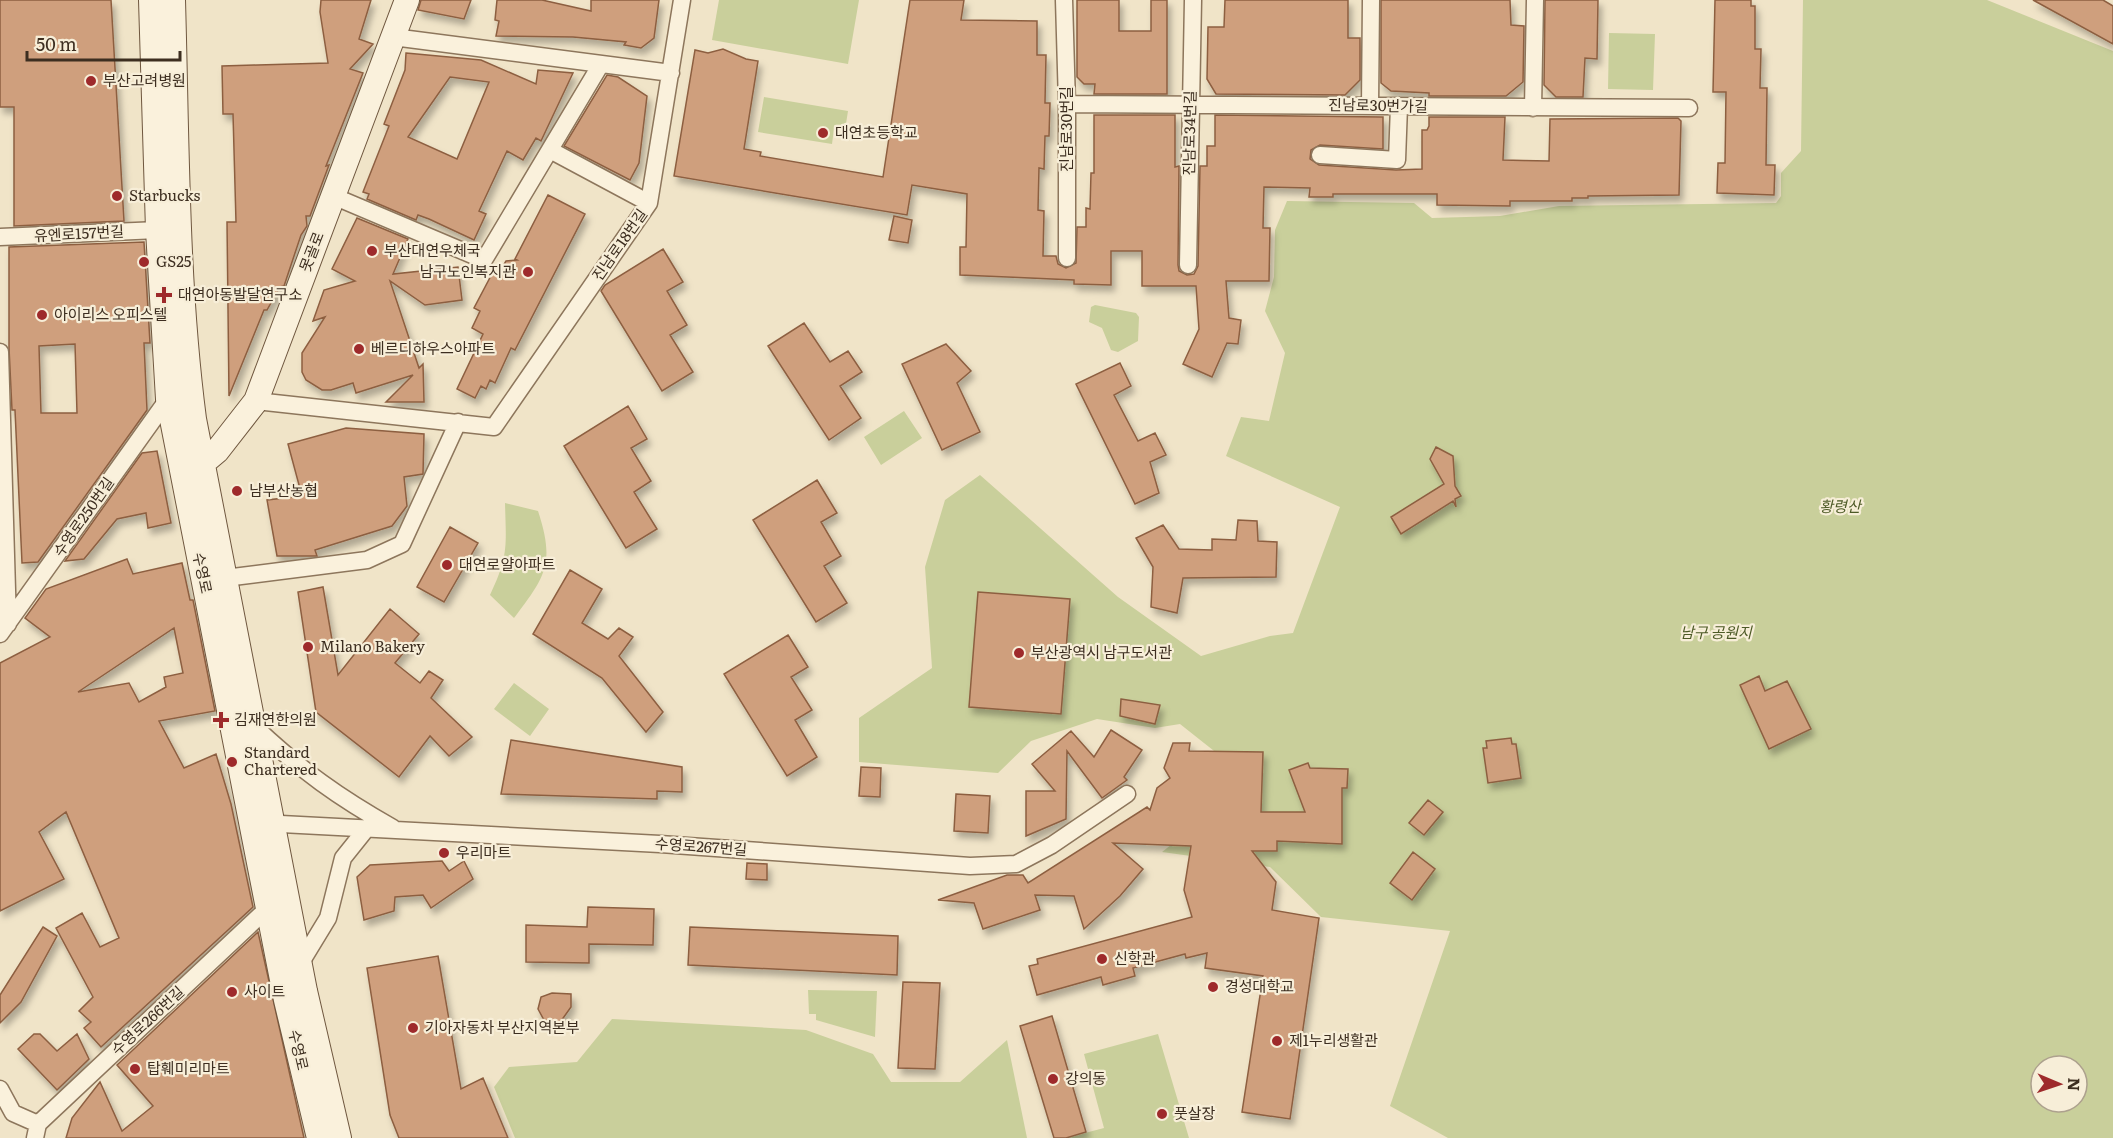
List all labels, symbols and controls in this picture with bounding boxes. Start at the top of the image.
scale bar [27,24,180,62]
text: 50 m [36,30,77,57]
place label: 부산고려병원 [103,68,186,91]
marker: 부산고려병원 [84,74,98,88]
street label: 진남로30번길 [1054,86,1077,172]
street label: 진남로34번길 [1176,90,1201,176]
street label: 진남로30번가길 [1328,92,1428,117]
place label: 대연초등학교 [835,120,918,143]
marker: 대연초등학교 [816,126,830,140]
place label: Starbucks [129,183,201,206]
marker: Starbucks [110,189,124,203]
street label: 진남로18번길 [585,203,652,285]
street label: 유엔로157번길 [33,219,125,246]
street label: 못골로 [292,228,329,275]
place label: 부산대연우체국 [384,238,481,261]
marker: 부산대연우체국 [365,244,379,258]
place label: GS25 [156,249,192,272]
marker: GS25 [137,255,151,269]
place label: 남구노인복지관 [419,259,516,282]
marker: 남구노인복지관 [521,265,535,279]
place label: 대연아동발달연구소 [178,282,302,305]
marker: 대연아동발달연구소 [155,286,173,304]
place label: 아이리스 오피스텔 [54,302,167,325]
marker: 아이리스 오피스텔 [35,308,49,322]
place label: 베르디하우스아파트 [371,336,495,359]
marker: 베르디하우스아파트 [352,342,366,356]
street label: 수영로250번길 [47,471,119,561]
place label: 남부산농협 [249,478,318,501]
marker: 남부산농협 [230,484,244,498]
park label: 황령산 [1819,494,1863,517]
street label: 수영로 [188,550,219,595]
place label: 대연로얄아파트 [459,552,556,575]
marker: 대연로얄아파트 [440,558,454,572]
park label: 남구 공원지 [1680,620,1753,643]
place label: Milano Bakery [320,634,425,657]
marker: Milano Bakery [301,640,315,654]
place label: 부산광역시 남구도서관 [1031,640,1172,663]
marker: 부산광역시 남구도서관 [1012,646,1026,660]
place label: 김재연한의원 [234,707,317,730]
marker: 김재연한의원 [212,711,230,729]
place label: Standard Chartered [244,740,317,780]
marker: Standard Chartered [225,755,239,769]
street label: 수영로267번길 [654,831,748,860]
place label: 우리마트 [456,840,511,863]
marker: 우리마트 [437,846,451,860]
place label: 신학관 [1114,946,1156,969]
marker: 신학관 [1095,952,1109,966]
place label: 경성대학교 [1225,974,1294,997]
place label: 사이트 [244,979,286,1002]
street label: 수영로266번길 [105,980,189,1060]
marker: 경성대학교 [1206,980,1220,994]
marker: 사이트 [225,985,239,999]
place label: 기아자동차 부산지역본부 [425,1015,580,1038]
marker: 기아자동차 부산지역본부 [406,1021,420,1035]
street label: 수영로 [284,1027,315,1072]
place label: 제1누리생활관 [1289,1028,1378,1051]
marker: 제1누리생활관 [1270,1034,1284,1048]
north arrow [2029,1054,2089,1114]
place label: 탑훼미리마트 [147,1056,230,1079]
marker: 탑훼미리마트 [128,1062,142,1076]
place label: 강의동 [1065,1066,1106,1089]
marker: 강의동 [1046,1072,1060,1086]
text: N [2063,1077,2087,1092]
place label: 풋살장 [1174,1101,1216,1124]
marker: 풋살장 [1155,1107,1169,1121]

